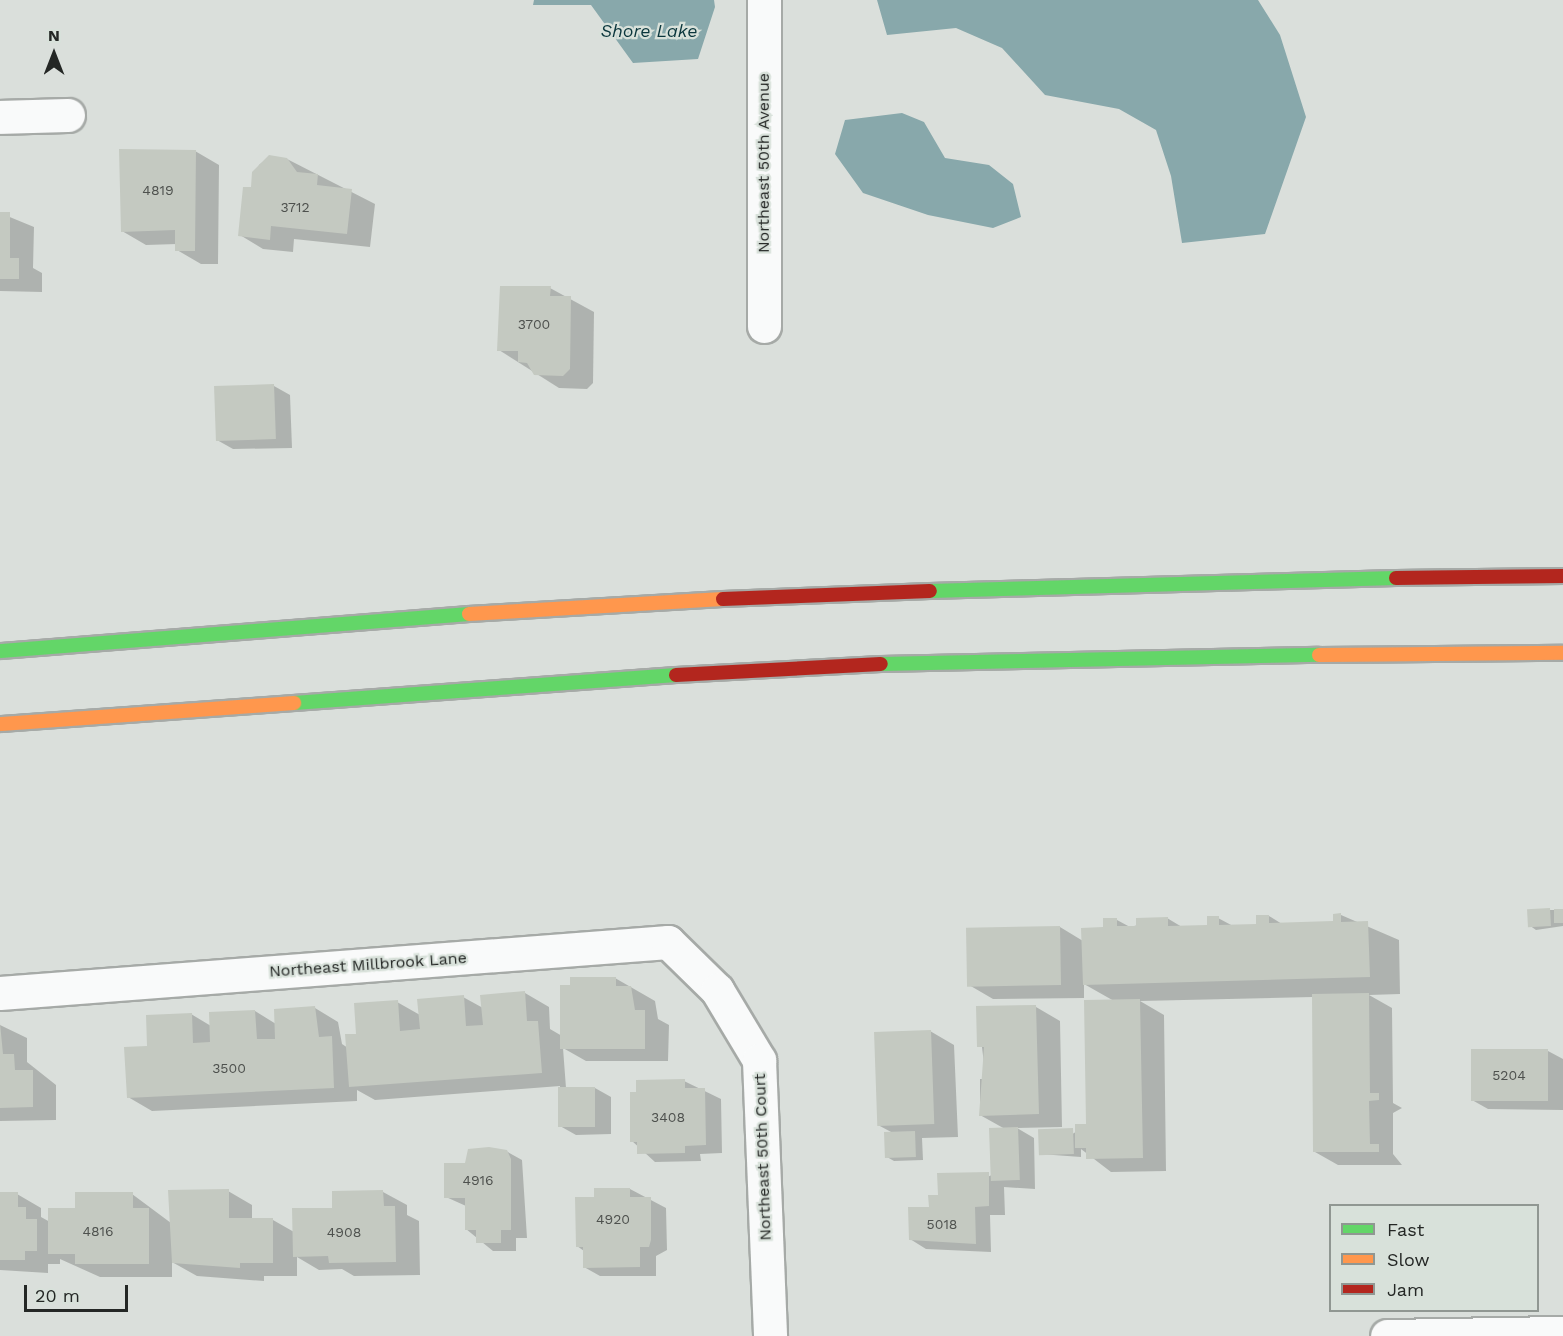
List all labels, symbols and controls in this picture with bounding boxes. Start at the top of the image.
water label: Shore Lake [601,20,697,42]
north arrow [24,24,84,84]
text: N [48,26,60,45]
street label: Northeast 50th Avenue [754,73,774,253]
house number: 4819 [142,182,174,198]
house number: 3712 [280,199,310,215]
house number: 3700 [518,316,550,332]
street label: Northeast Millbrook Lane [268,949,468,981]
house number: 3500 [212,1060,246,1076]
house number: 5204 [1492,1067,1526,1083]
street label: Northeast 50th Court [750,1073,776,1241]
house number: 3408 [651,1109,685,1125]
house number: 4916 [462,1172,494,1188]
legend [1329,1204,1539,1312]
house number: 4920 [596,1211,630,1227]
house number: 5018 [927,1216,957,1232]
text: Fast [1387,1219,1424,1240]
house number: 4816 [82,1223,114,1239]
house number: 4908 [327,1224,361,1240]
text: Slow [1387,1249,1430,1270]
scale bar [27,1273,130,1311]
text: Jam [1387,1279,1424,1300]
text: 20 m [35,1285,80,1306]

